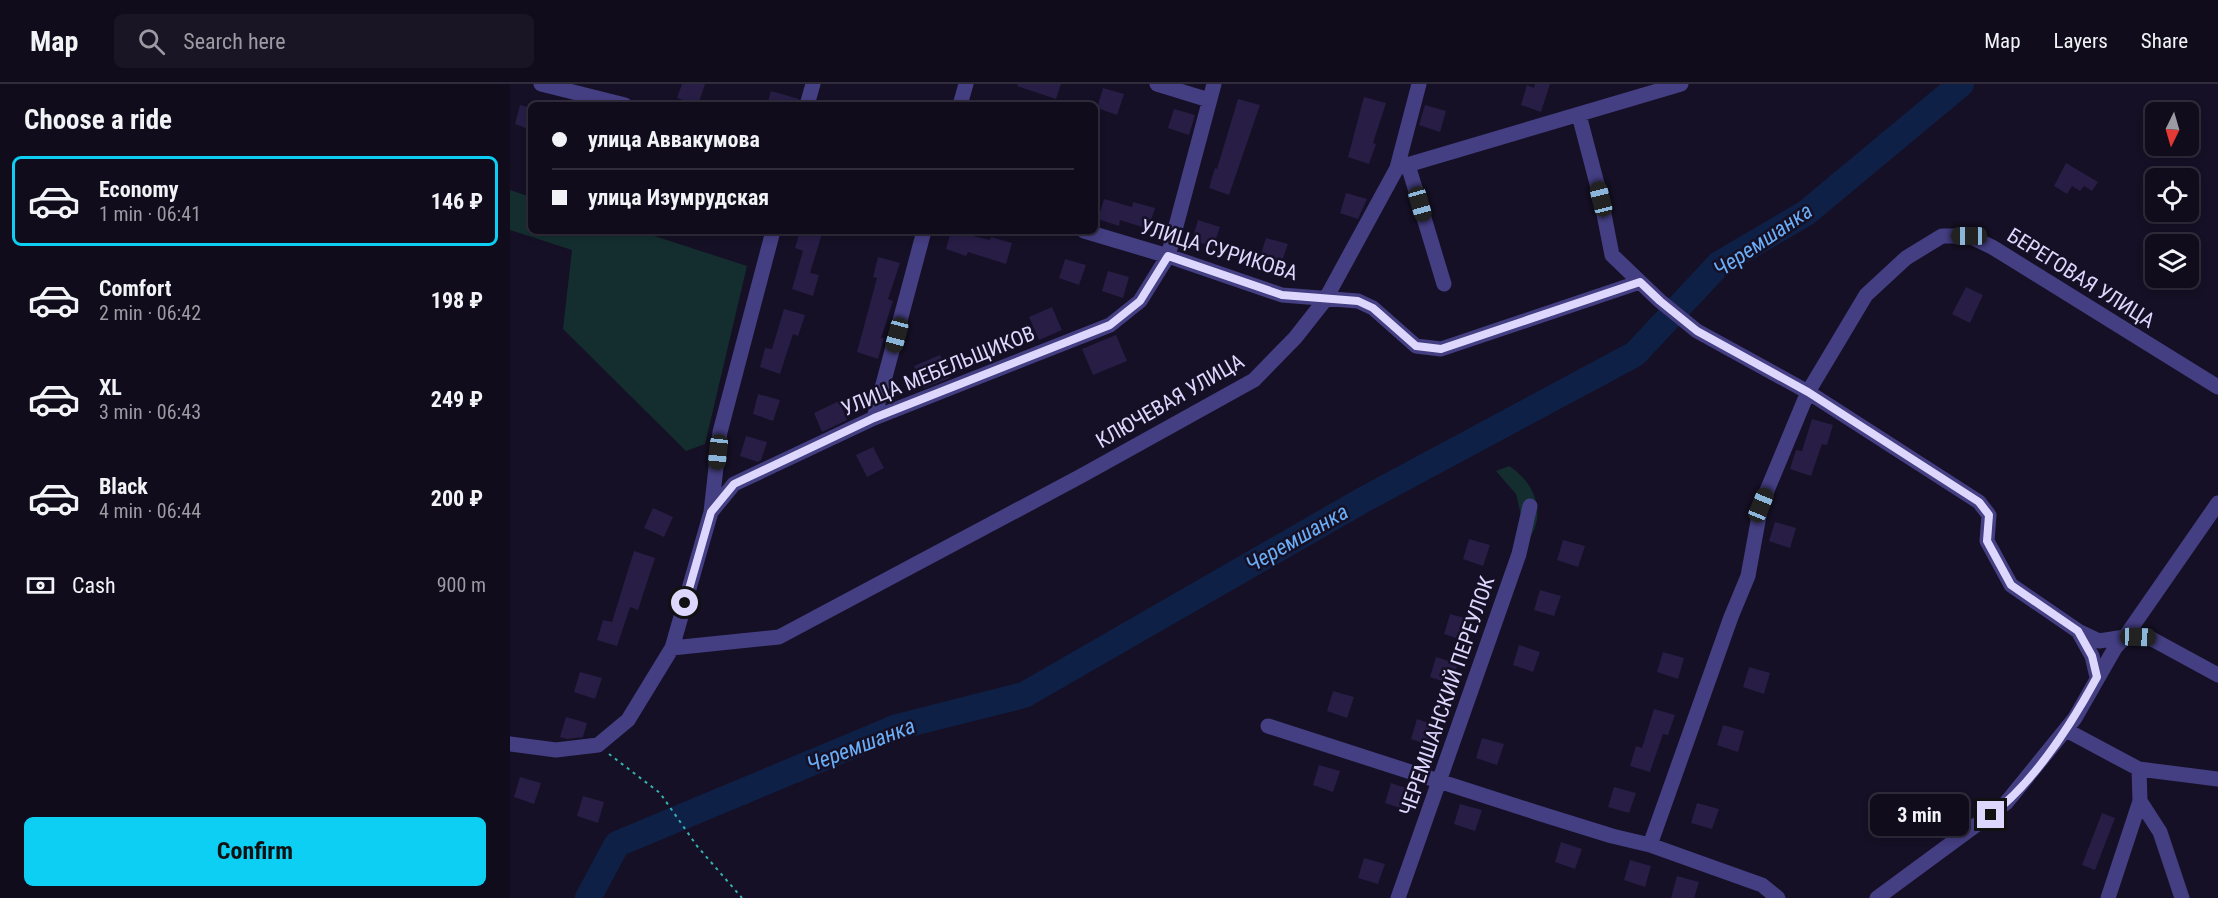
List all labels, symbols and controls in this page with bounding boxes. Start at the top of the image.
search box [114,14,534,68]
text: Map [30,25,78,58]
icon: search [135,25,168,58]
text: Search here [183,29,286,54]
text: Map [1984,29,2021,53]
text: Layers [2054,29,2108,53]
text: Share [2141,29,2188,53]
north arrow [2145,102,2199,156]
map controls [2145,102,2199,288]
text: Choose a ride [24,104,172,136]
text: улица Аввакумова [588,127,760,152]
button: locate [2145,168,2199,222]
icon: car [27,174,81,228]
text: Economy [99,177,179,202]
car [1588,179,1614,219]
car [1406,184,1434,224]
text: улица Изумрудская [588,185,769,210]
text: 146 ₽ [431,189,483,214]
water label: Черемшанка [1709,198,1817,282]
text: 1 min · 06:41 [99,202,201,226]
street label: УЛИЦА СУРИКОВА [1137,215,1301,285]
street label: БЕРЕГОВАЯ УЛИЦА [2003,223,2159,333]
car [1951,227,1987,245]
button: layers [2145,234,2199,288]
icon: car [27,273,81,327]
text: Comfort [99,276,172,301]
text: 198 ₽ [431,288,483,313]
text: 2 min · 06:42 [99,301,201,325]
car [884,315,910,355]
street label: УЛИЦА МЕБЕЛЬЩИКОВ [838,321,1038,421]
street label: КЛЮЧЕВАЯ УЛИЦА [1092,349,1248,453]
icon: car [27,372,81,426]
text: XL [99,375,122,400]
text: 249 ₽ [431,387,483,412]
text: 3 min · 06:43 [99,400,201,424]
car [707,433,729,471]
icon: car [27,471,81,525]
text: Black [99,474,148,499]
car [1746,485,1776,525]
text: 200 ₽ [431,486,483,511]
text: 4 min · 06:44 [99,499,201,523]
water label: Черемшанка [1242,499,1352,577]
icon: cash [24,569,57,602]
text: Cash [72,573,116,598]
text: 900 m [437,573,486,597]
street label: ЧЕРЕМШАНСКИЙ ПЕРЕУЛОК [1395,573,1499,819]
route start [671,589,698,616]
car [2120,627,2156,647]
water label: Черемшанка [803,713,919,777]
callout: 3 min [1871,794,1970,836]
route end [1977,801,2004,828]
text: 3 min [1897,803,1942,827]
button: Confirm [24,817,486,886]

